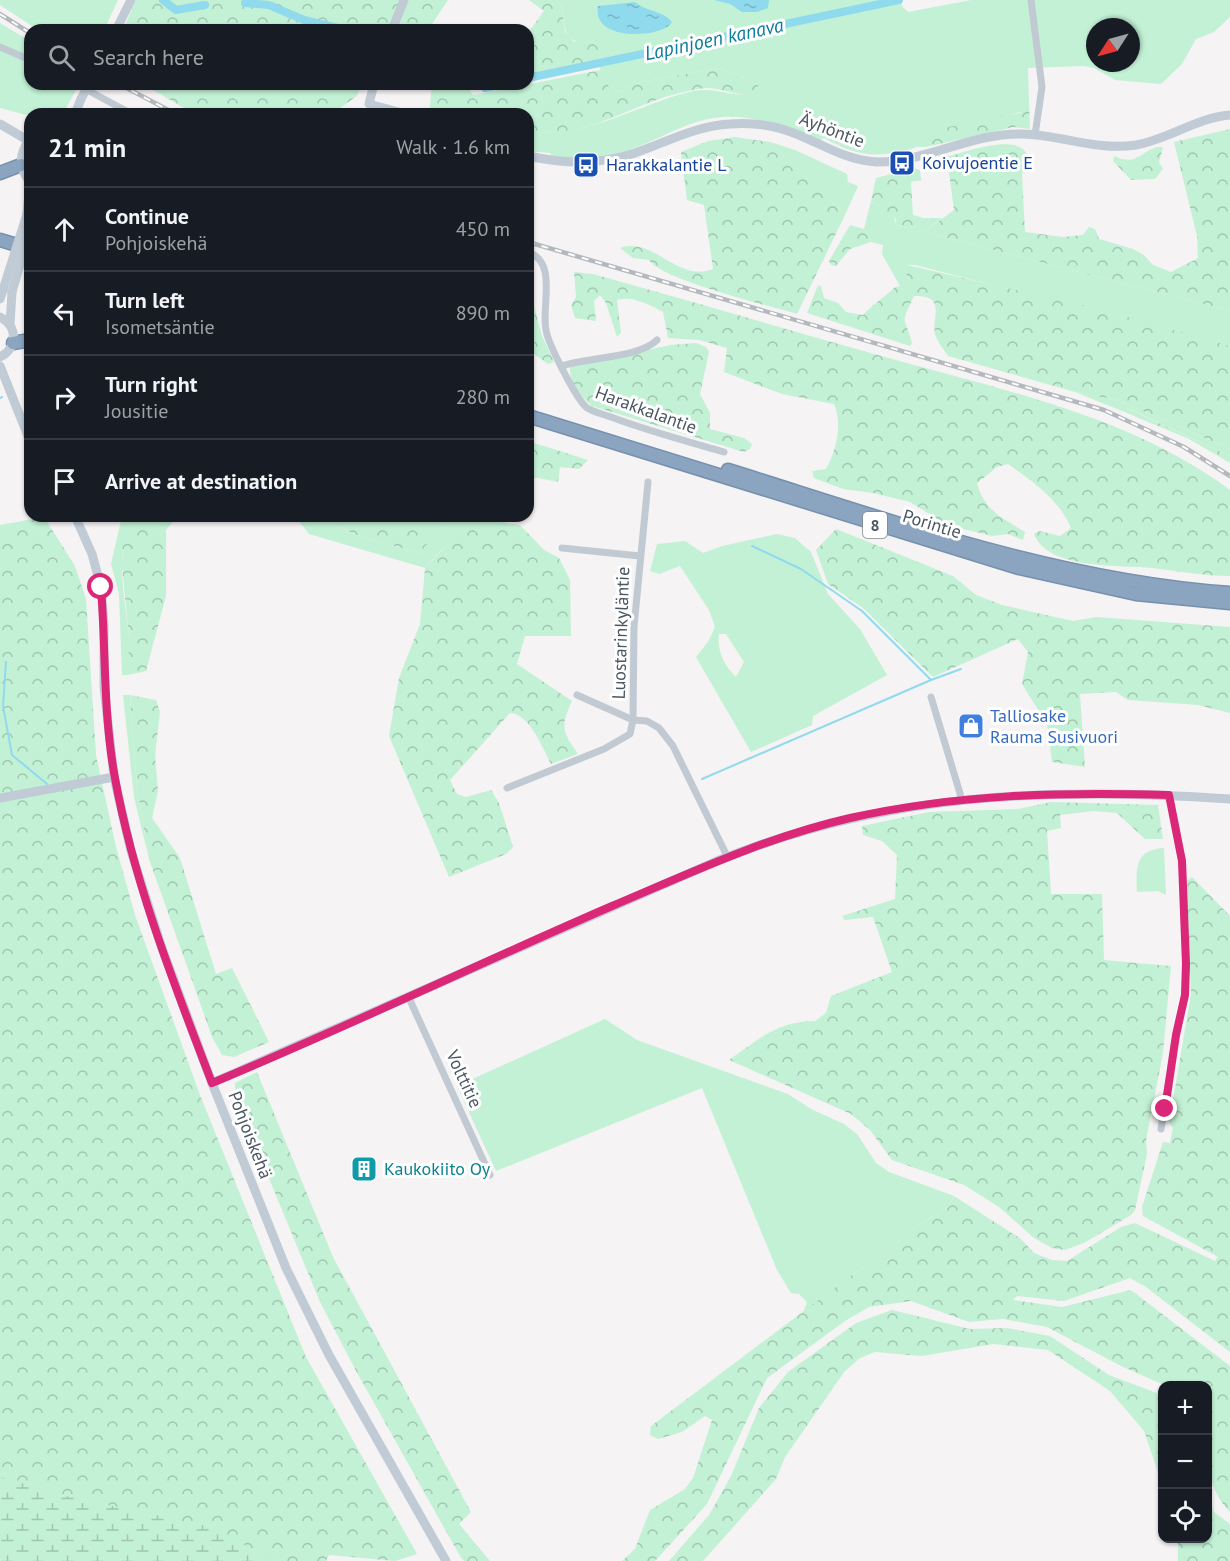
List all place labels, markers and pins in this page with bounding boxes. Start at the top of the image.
bus stop icon: Koivujoentie E [887,148,917,178]
bus stop icon: Harakkalantie L [571,150,601,180]
place label: Koivujoentie E [922,151,1033,174]
place label: Harakkalantie L [606,153,726,176]
place label: Talliosake Rauma Susivuori [990,704,1118,748]
shop icon: Talliosake Rauma Susivuori [956,711,986,741]
building icon: Kaukokiito Oy [349,1154,379,1184]
place label: Kaukokiito Oy [384,1157,491,1180]

